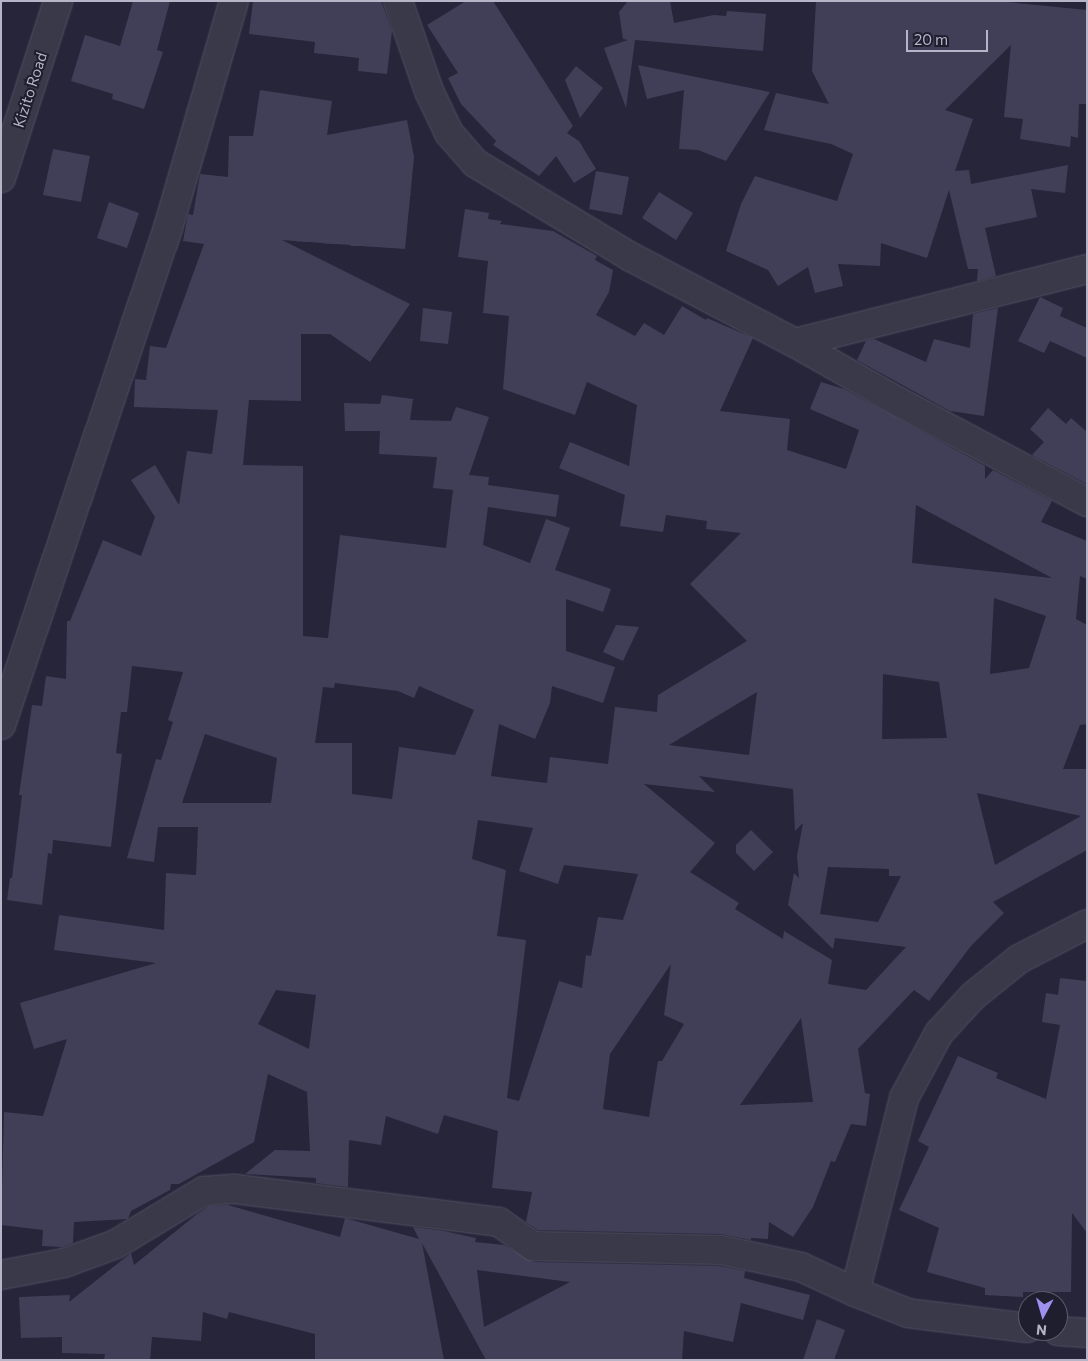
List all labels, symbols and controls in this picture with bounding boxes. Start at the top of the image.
scale bar [908,20,990,52]
text: 20 m [914,30,948,48]
street label: Kizito Road [9,50,51,130]
north arrow [1018,1291,1068,1341]
text: N [1035,1321,1048,1339]

